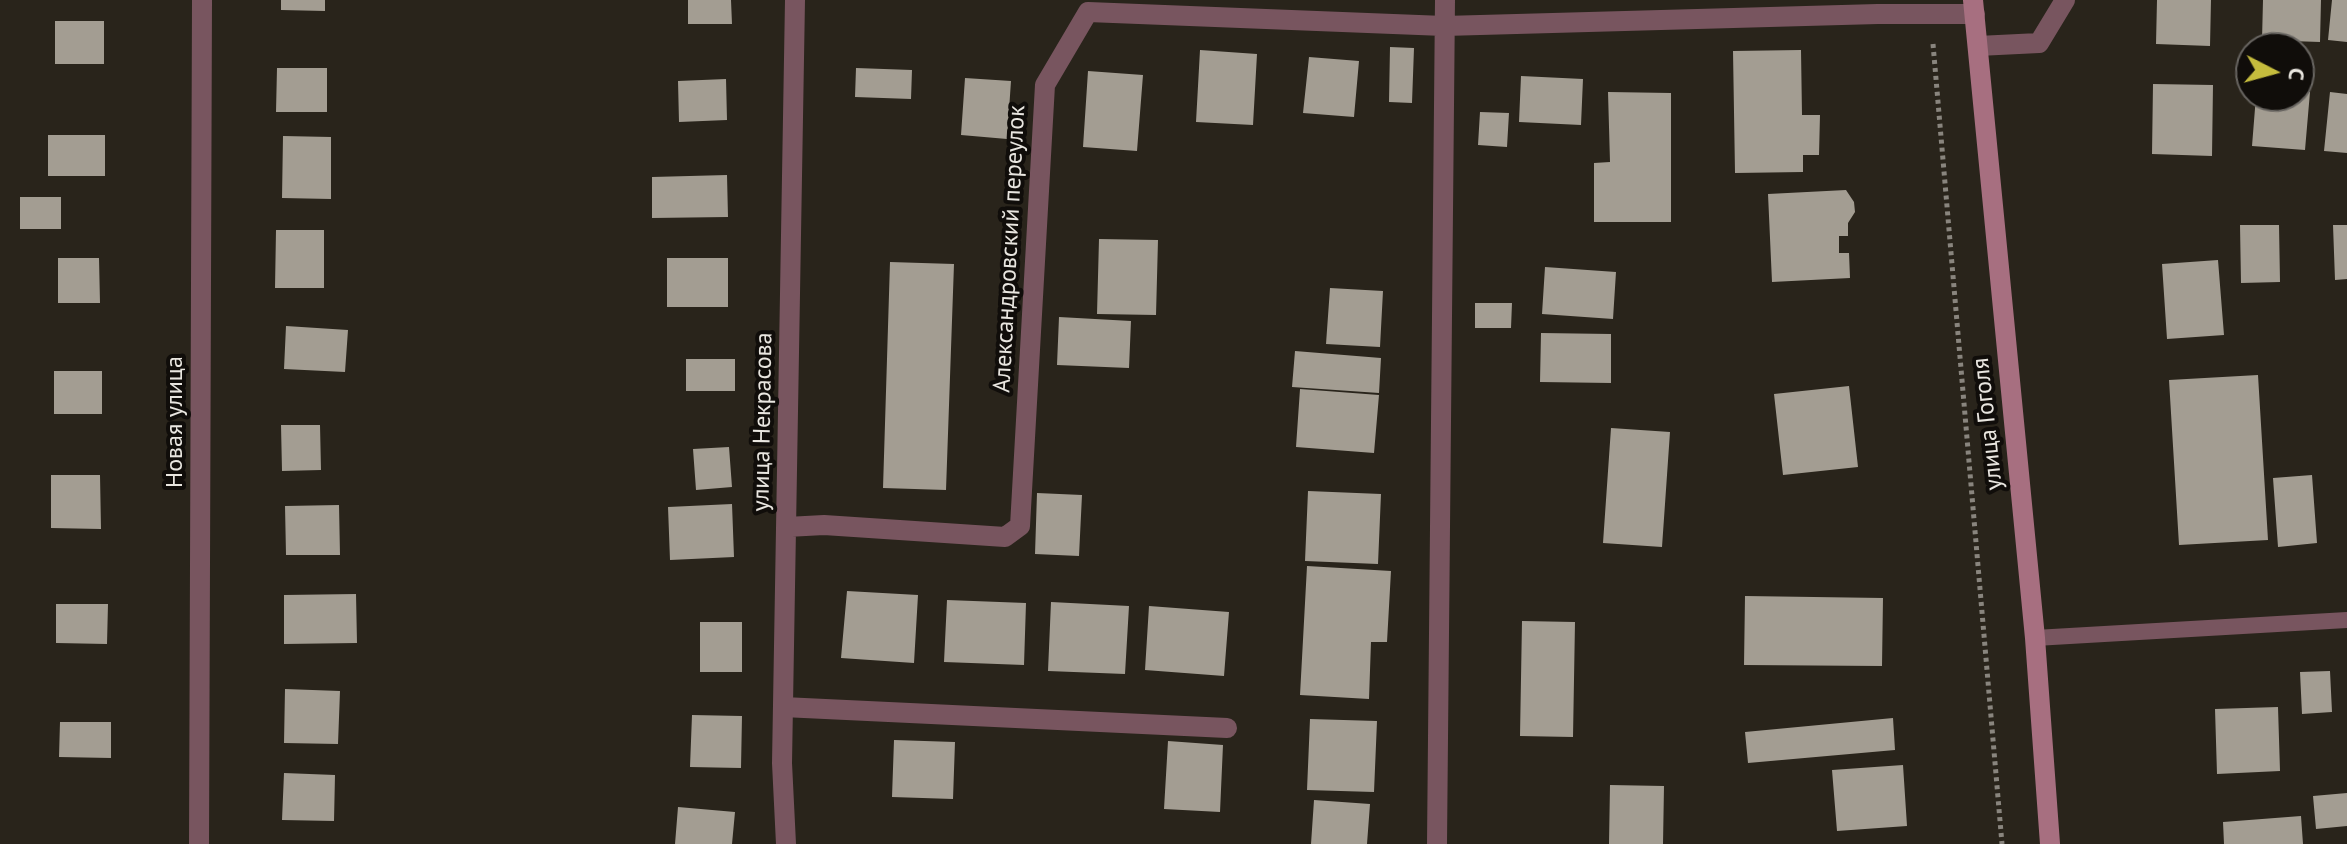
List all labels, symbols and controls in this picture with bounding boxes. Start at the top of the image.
north arrow [2235,32,2315,112]
text: С [2282,67,2311,82]
street label: Александровский переулок [988,105,1032,393]
street label: улица Некрасова [747,332,779,512]
street label: Новая улица [161,356,189,488]
street label: улица Гоголя [1967,356,2009,492]

